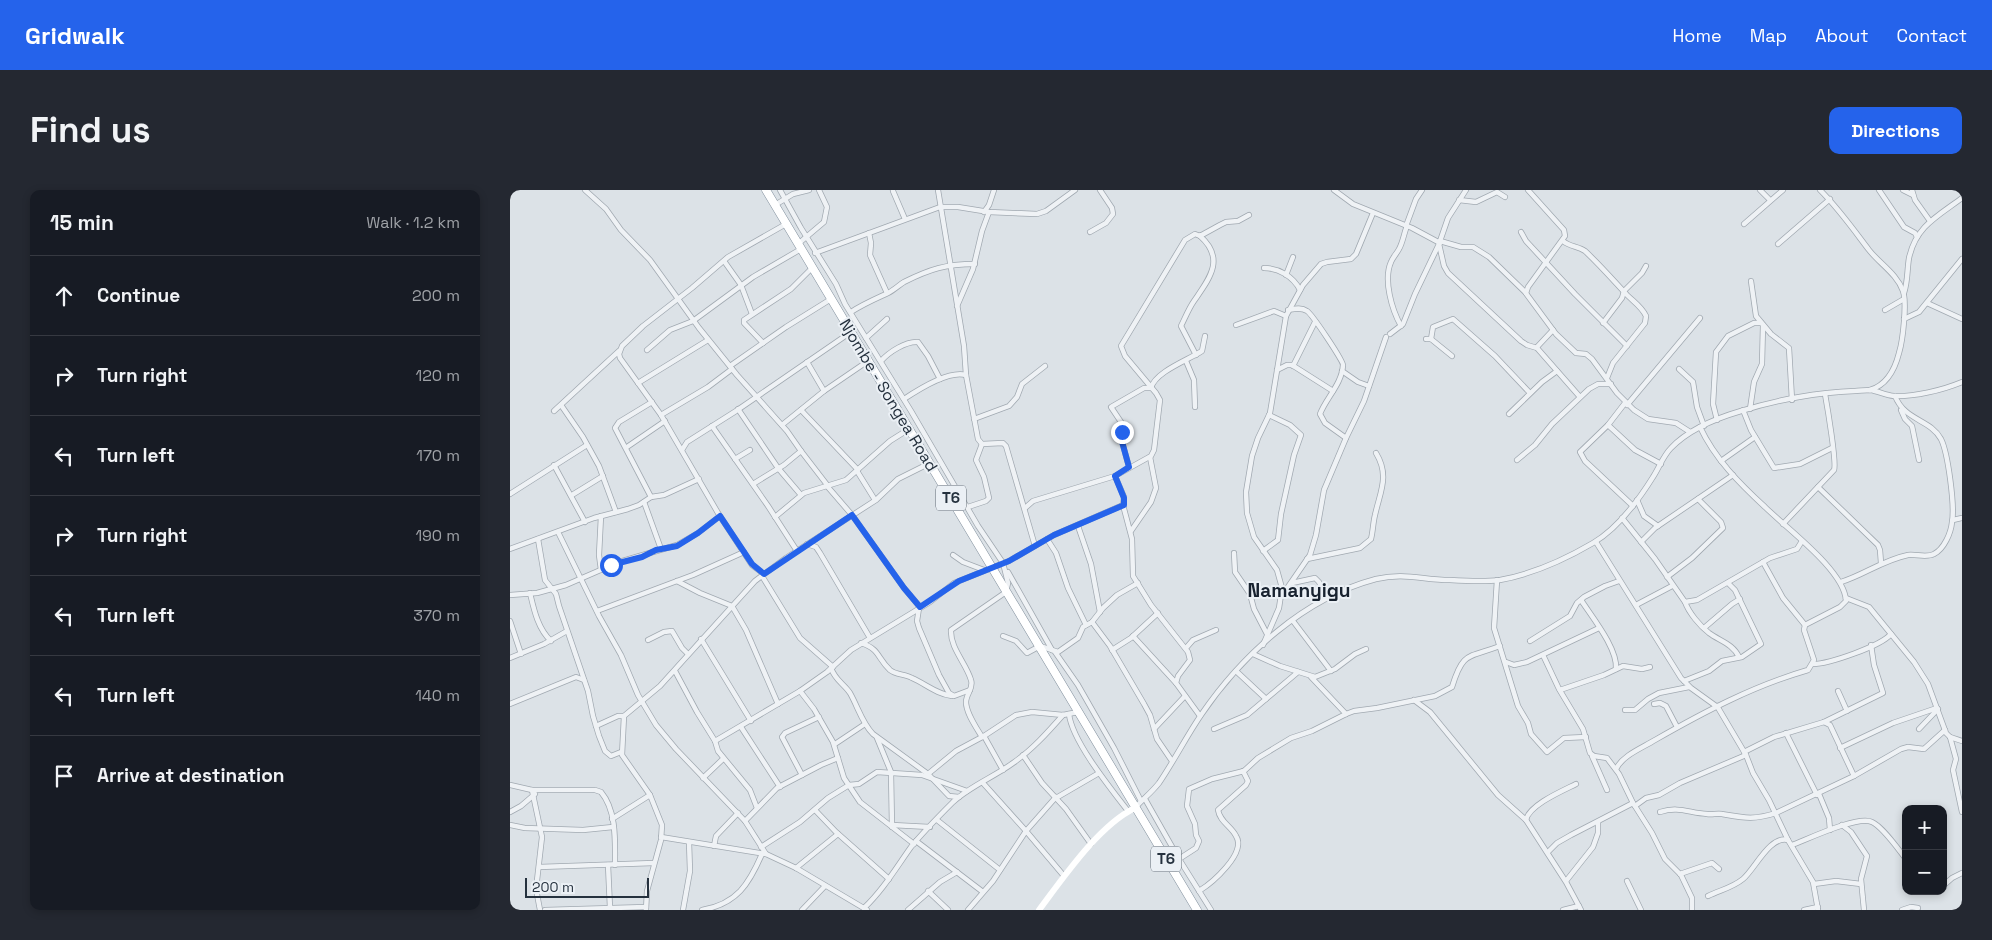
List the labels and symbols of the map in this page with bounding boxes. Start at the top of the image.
street label: Njombe - Songea Road [835,315,942,475]
route end [1111,421,1134,444]
road number: T6 [936,486,966,510]
route start [600,554,623,577]
district label: Namanyigu [1247,578,1351,603]
road number: T6 [1151,846,1181,872]
scale bar [525,875,649,898]

